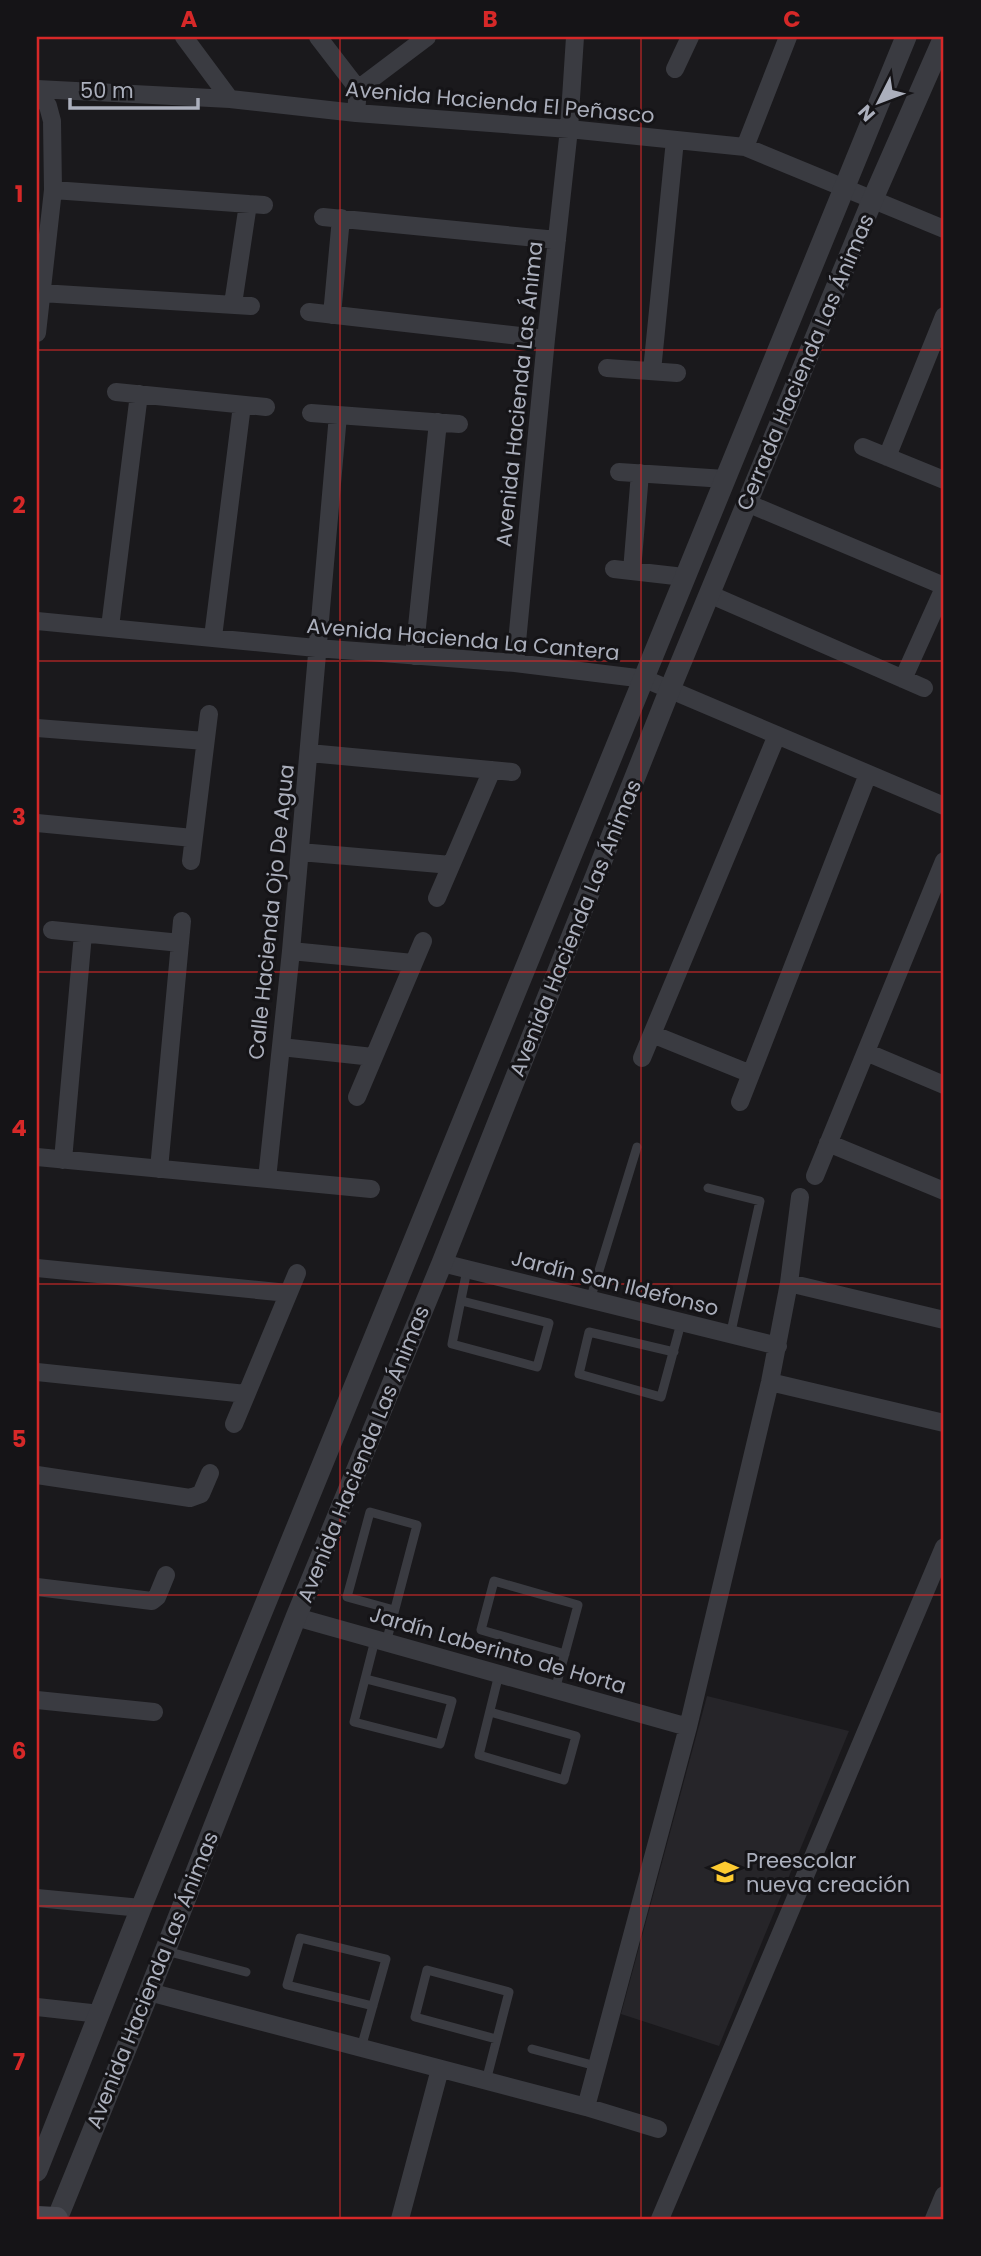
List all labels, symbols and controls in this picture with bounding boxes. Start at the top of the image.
text: A [181,3,198,35]
text: B [482,3,498,35]
text: C [783,3,801,35]
scale bar [70,66,198,110]
north arrow [844,66,914,136]
street label: Avenida Hacienda El Peñasco [344,74,656,130]
text: 50 m [80,76,134,105]
text: N [852,99,882,127]
text: 1 [15,178,23,210]
street label: Cerrada Hacienda Las Ánimas [729,209,881,515]
street label: Avenida Hacienda Las Ánima [489,240,549,548]
text: 2 [12,489,26,521]
street label: Avenida Hacienda La Cantera [305,611,621,667]
street label: Calle Hacienda Ojo De Agua [241,763,301,1061]
street label: Avenida Hacienda Las Ánimas [502,775,648,1081]
text: 3 [12,801,26,833]
text: 4 [11,1112,27,1144]
street label: Jardín San Ildefonso [508,1243,722,1323]
street label: Avenida Hacienda Las Ánimas [290,1301,436,1607]
text: 5 [12,1423,26,1455]
street label: Jardín Laberinto de Horta [366,1599,630,1701]
text: 6 [12,1735,26,1767]
street label: Avenida Hacienda Las Ánimas [79,1827,225,2133]
place label: Preescolar nueva creación [746,1846,910,1899]
school or university icon: Preescolar nueva creación [710,1857,740,1887]
text: 7 [13,2046,25,2078]

